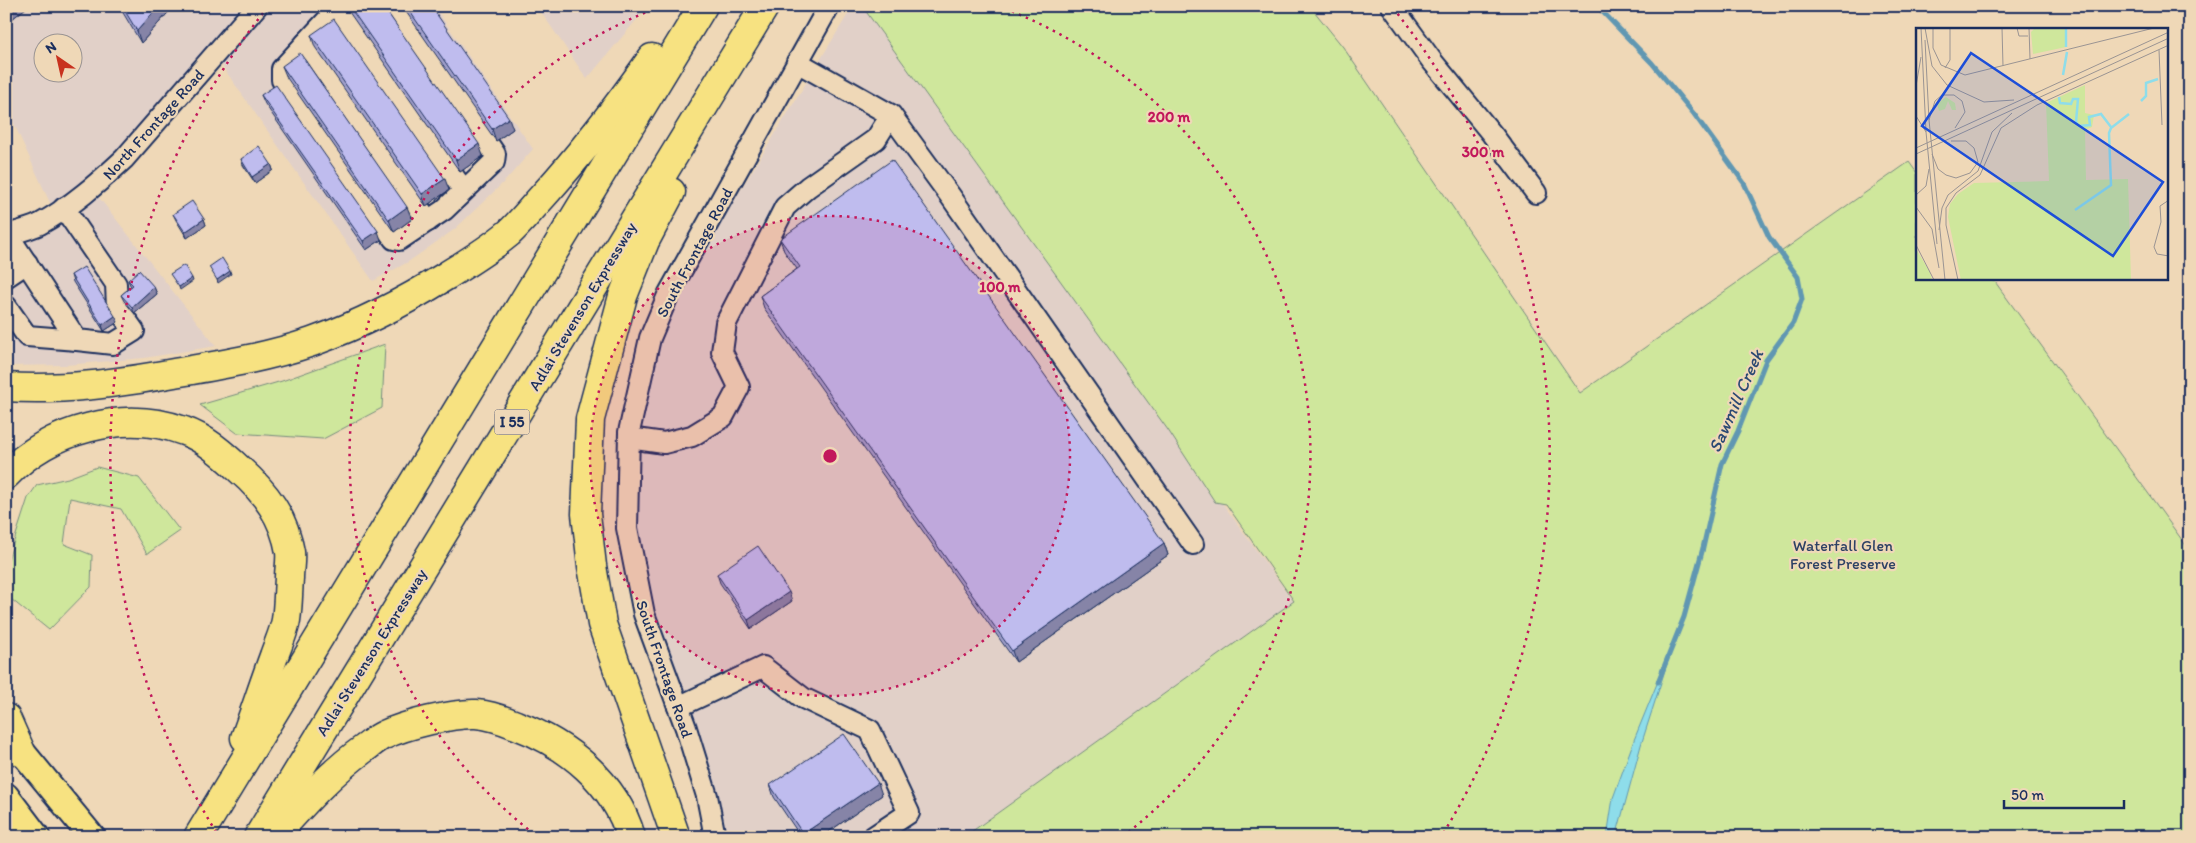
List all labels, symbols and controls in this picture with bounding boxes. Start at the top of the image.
inset map [1916,28,2168,280]
north arrow [32,32,82,82]
text: N [42,38,60,57]
street label: North Frontage Road [99,65,208,184]
text: 200 m [1148,108,1191,126]
text: 300 m [1462,143,1505,161]
street label: South Frontage Road [652,184,737,320]
street label: Adlai Stevenson Expressway [525,218,641,394]
text: 100 m [979,278,1021,296]
water label: Sawmill Creek [1704,345,1769,456]
road number: I 55 [494,410,530,434]
centre of rings [821,447,839,465]
park label: Waterfall Glen Forest Preserve [1790,536,1896,573]
street label: Adlai Stevenson Expressway [312,565,431,739]
street label: South Frontage Road [632,598,697,741]
scale bar [2004,778,2124,810]
text: 50 m [2011,786,2044,804]

